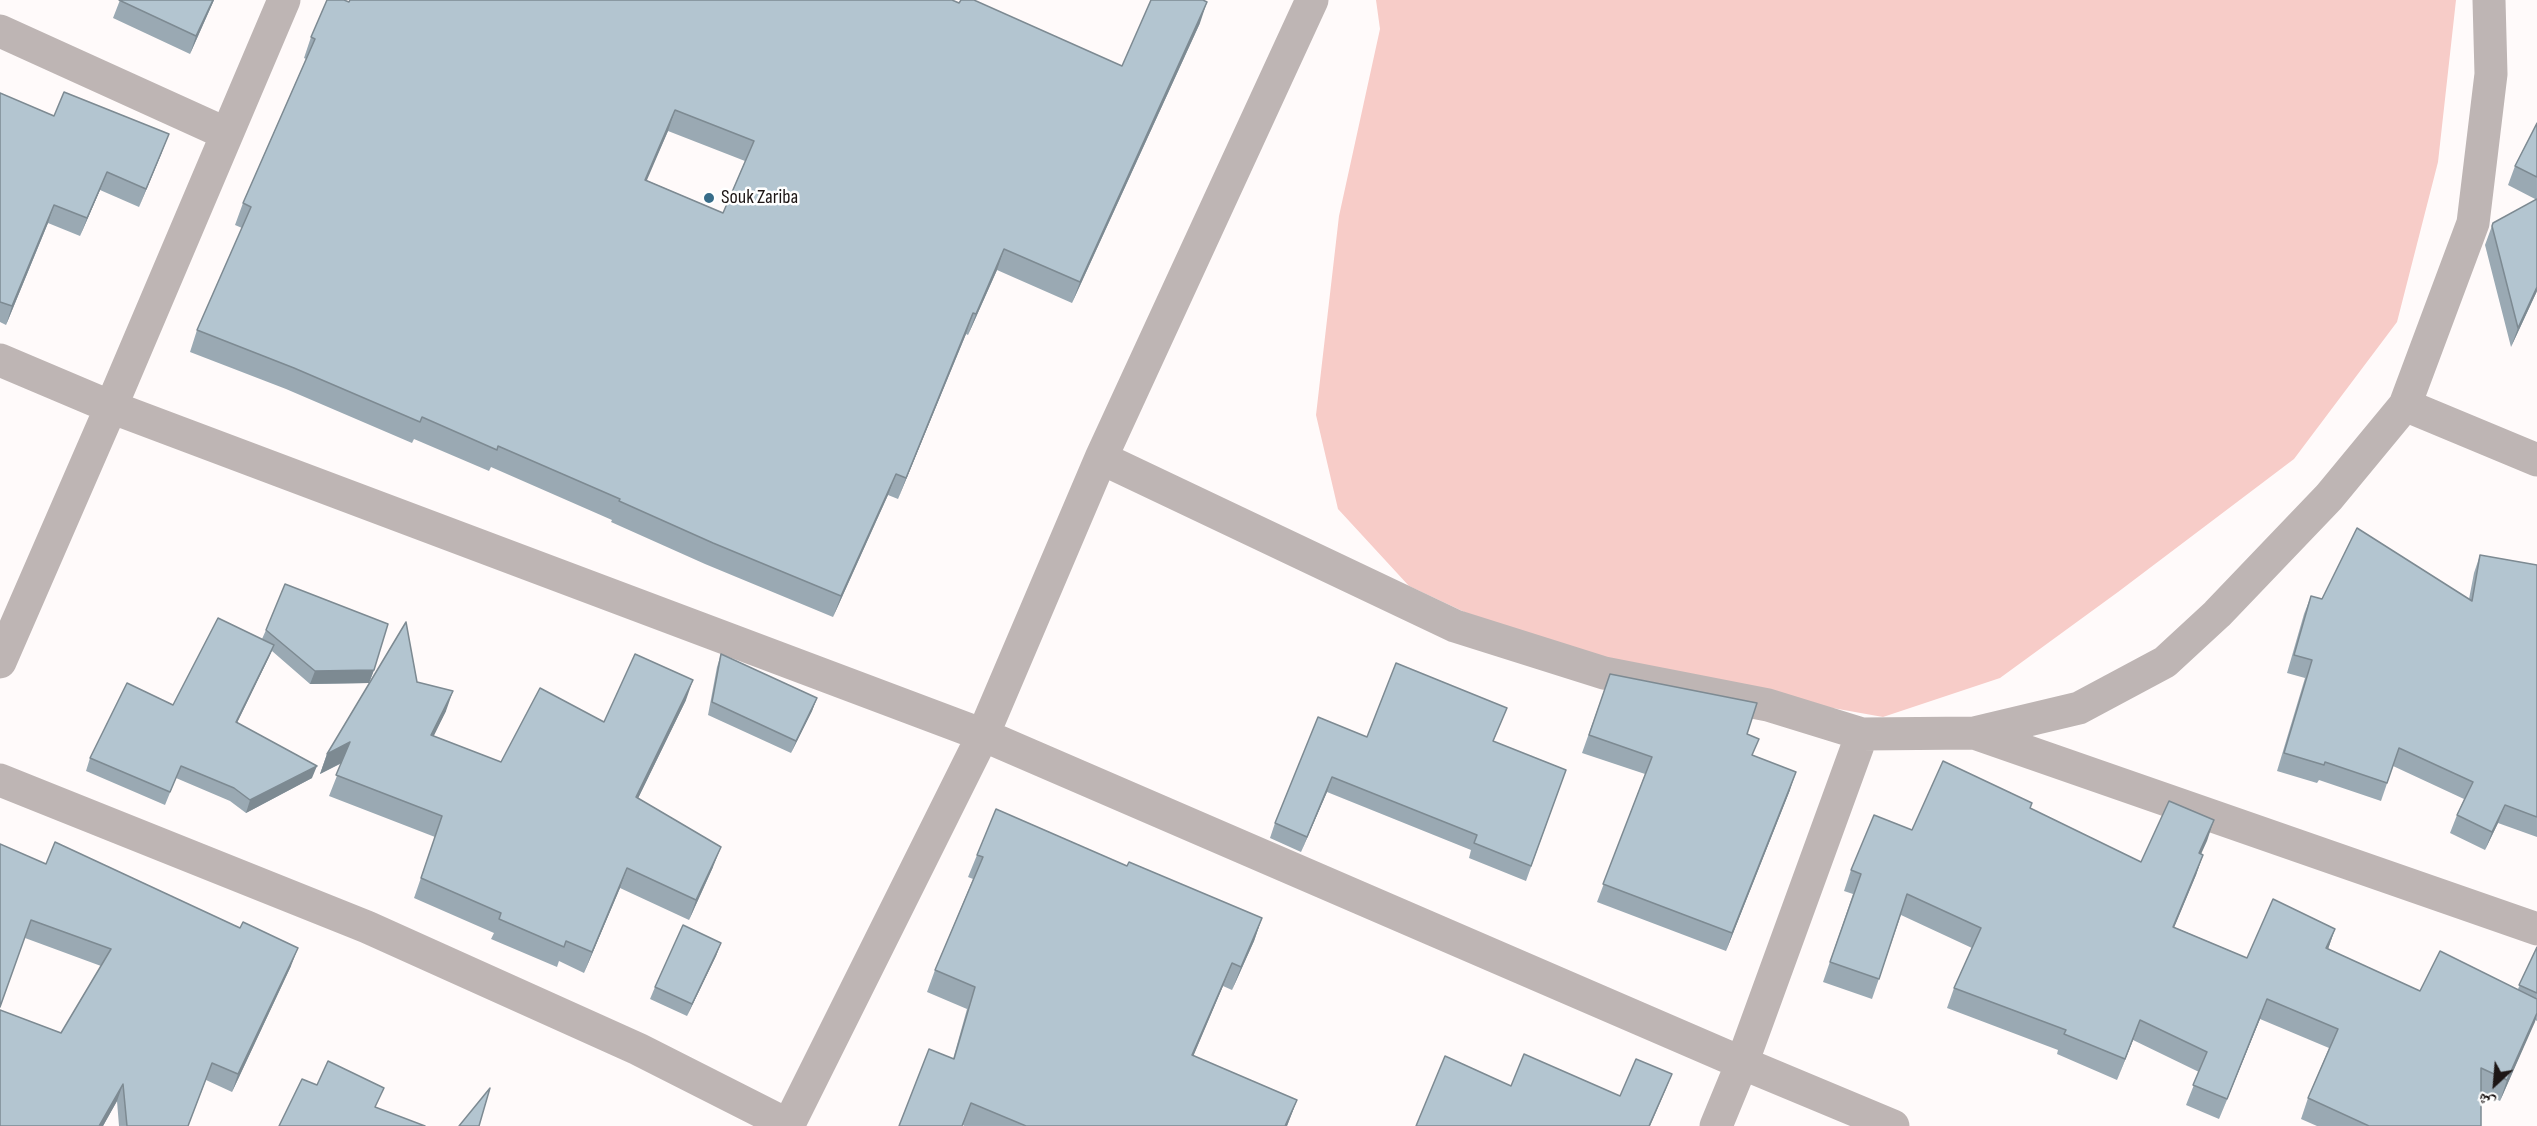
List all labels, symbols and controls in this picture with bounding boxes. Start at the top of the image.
place label: Souk Zariba [721,186,798,210]
marker: Souk Zariba [702,191,716,205]
north arrow [2465,1054,2525,1114]
text: ش [2475,1088,2499,1113]

